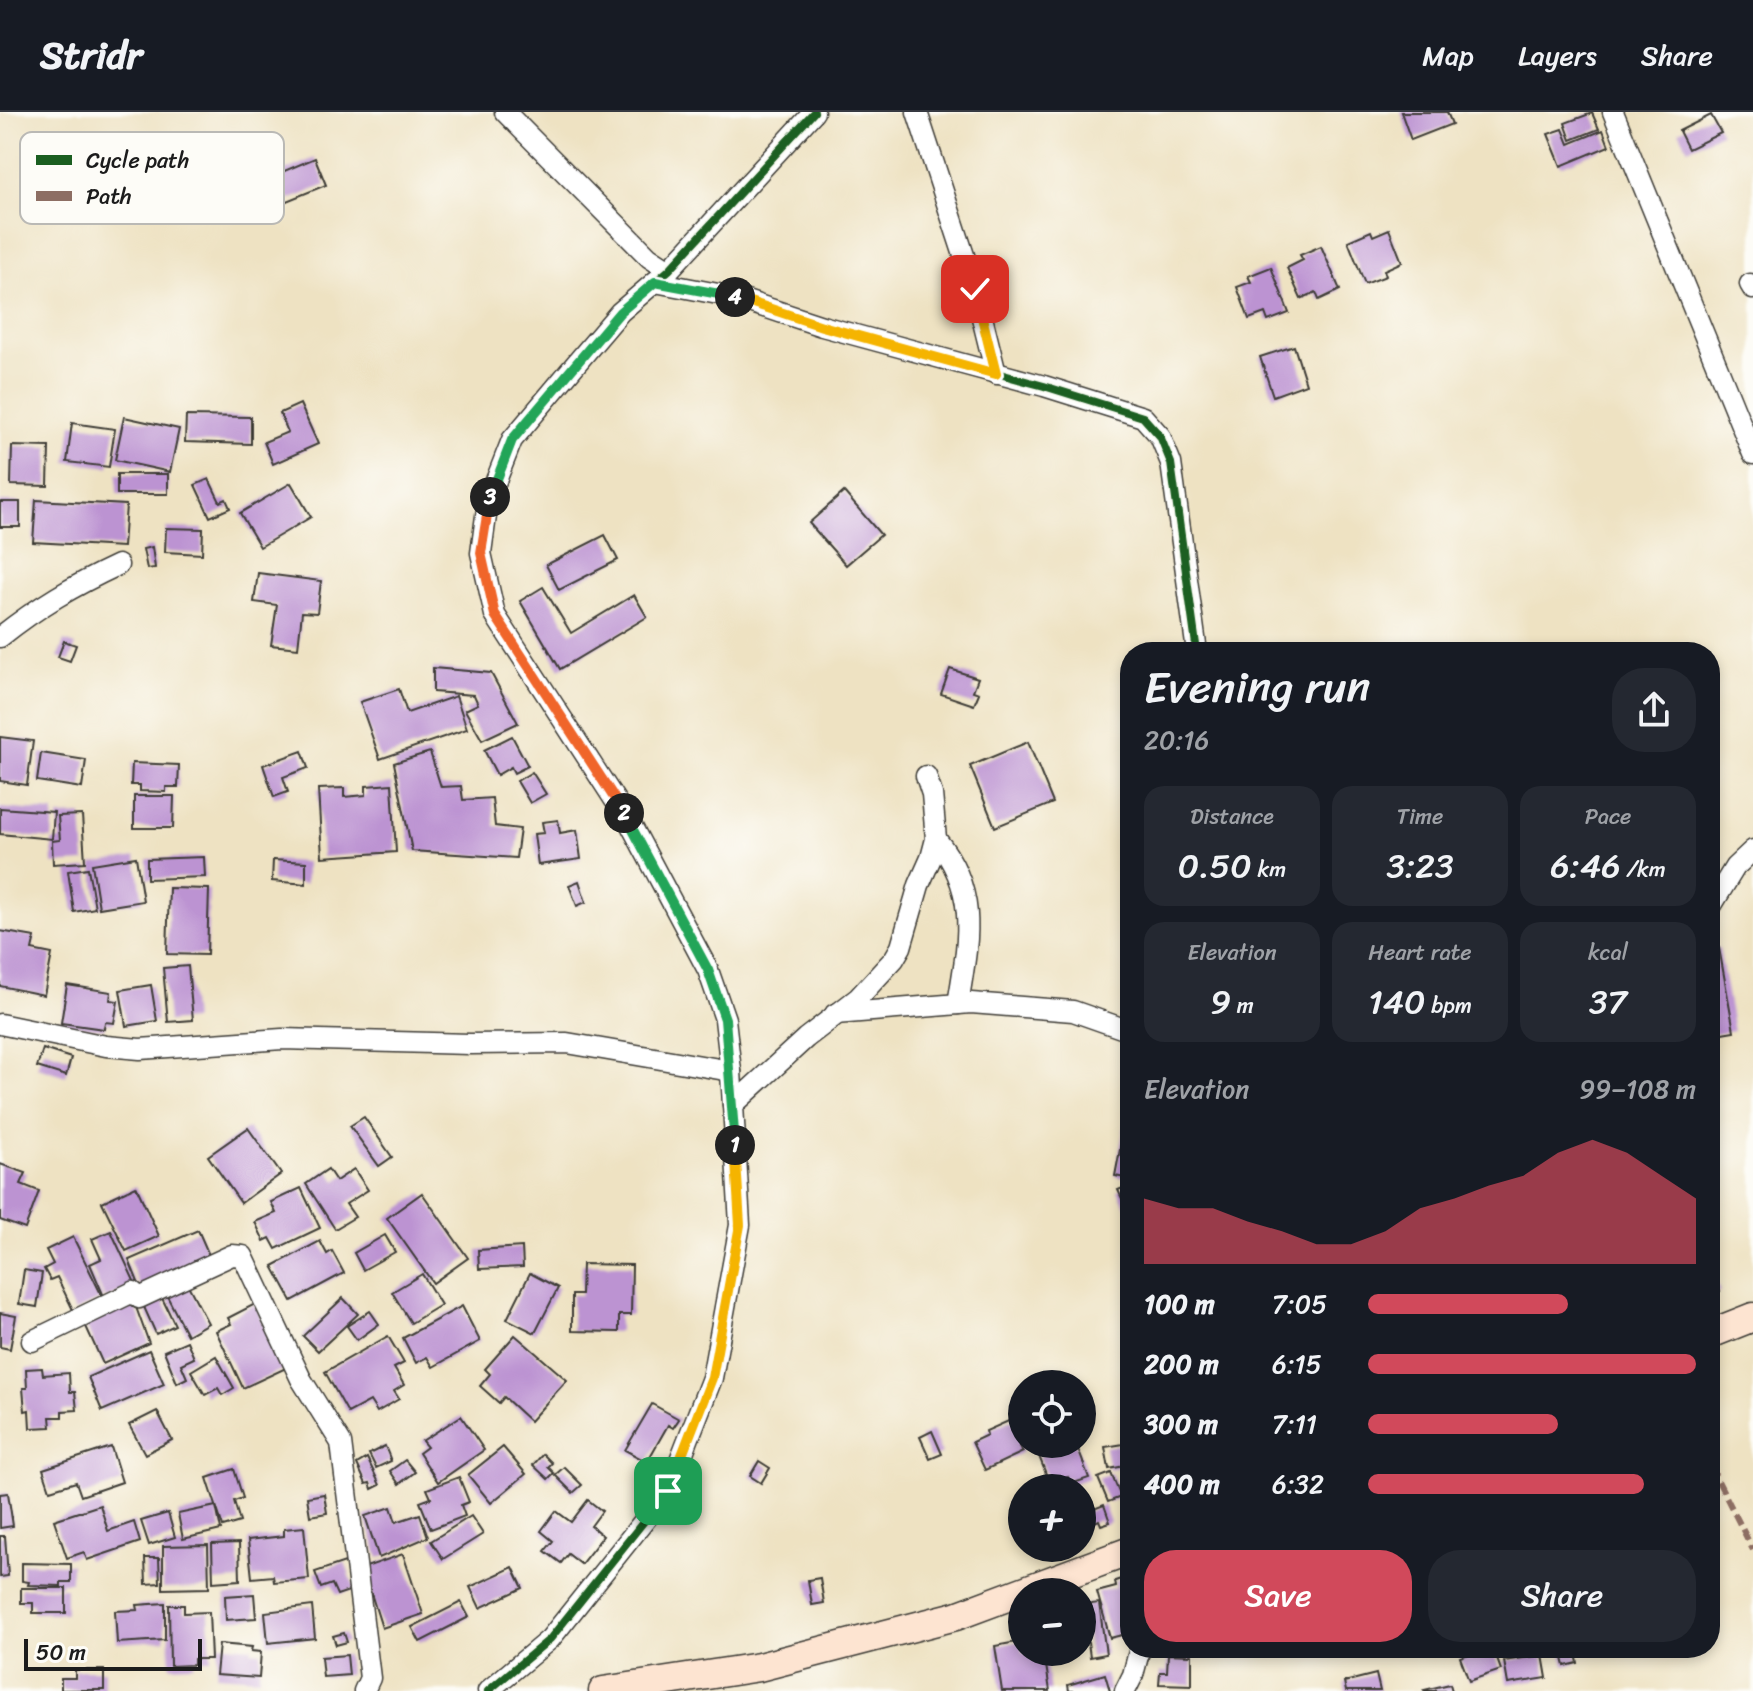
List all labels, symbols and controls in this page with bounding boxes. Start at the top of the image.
text: Stridr [40,22,142,89]
text: Map [1422,31,1474,80]
text: Layers [1518,31,1597,80]
text: Share [1641,31,1713,80]
legend [20,132,284,224]
text: Cycle path [86,141,189,180]
text: Path [86,177,132,216]
pin [941,255,1009,323]
icon: check [953,267,997,311]
pin: 4 [715,277,755,317]
text: 4 [728,277,742,316]
pin: 3 [470,477,510,517]
text: 3 [484,477,496,516]
text: Evening run [1144,648,1370,726]
button: share [1612,668,1696,752]
text: 20:16 [1144,717,1209,763]
pin: 2 [604,793,644,833]
text: 2 [618,793,630,832]
text: Distance [1190,797,1274,836]
text: Time [1397,797,1443,836]
text: Pace [1585,797,1631,836]
text: 0.50 [1178,836,1252,896]
text: 3:23 [1386,836,1454,896]
text: 6:46 [1550,836,1620,896]
text: km [1252,850,1286,889]
text: /km [1620,850,1666,889]
text: Elevation [1187,933,1277,972]
text: Heart rate [1368,933,1472,972]
text: kcal [1588,933,1628,972]
text: 9 [1210,972,1231,1032]
text: 140 [1368,972,1426,1032]
text: 37 [1589,972,1627,1032]
text: m [1231,986,1254,1025]
text: bpm [1426,986,1472,1025]
text: Elevation [1144,1066,1249,1112]
text: 99–108 m [1579,1066,1696,1112]
pin: 1 [715,1125,755,1165]
text: 1 [730,1125,740,1164]
text: 100 m [1144,1281,1215,1327]
text: 7:05 [1272,1281,1327,1327]
text: 200 m [1144,1341,1219,1387]
text: 6:15 [1272,1341,1322,1387]
map controls [1008,1370,1096,1666]
button: locate [1008,1370,1096,1458]
text: 300 m [1144,1401,1218,1447]
text: 7:11 [1272,1401,1317,1447]
pin [634,1457,702,1525]
text: 400 m [1144,1461,1220,1507]
text: 6:32 [1272,1461,1324,1507]
icon: arrive [646,1469,690,1513]
button: + [1008,1474,1096,1562]
button: Save [1144,1550,1412,1642]
button: Share [1428,1550,1696,1642]
button: − [1008,1578,1096,1666]
text: 50 m [36,1633,86,1672]
scale bar [24,1635,202,1671]

